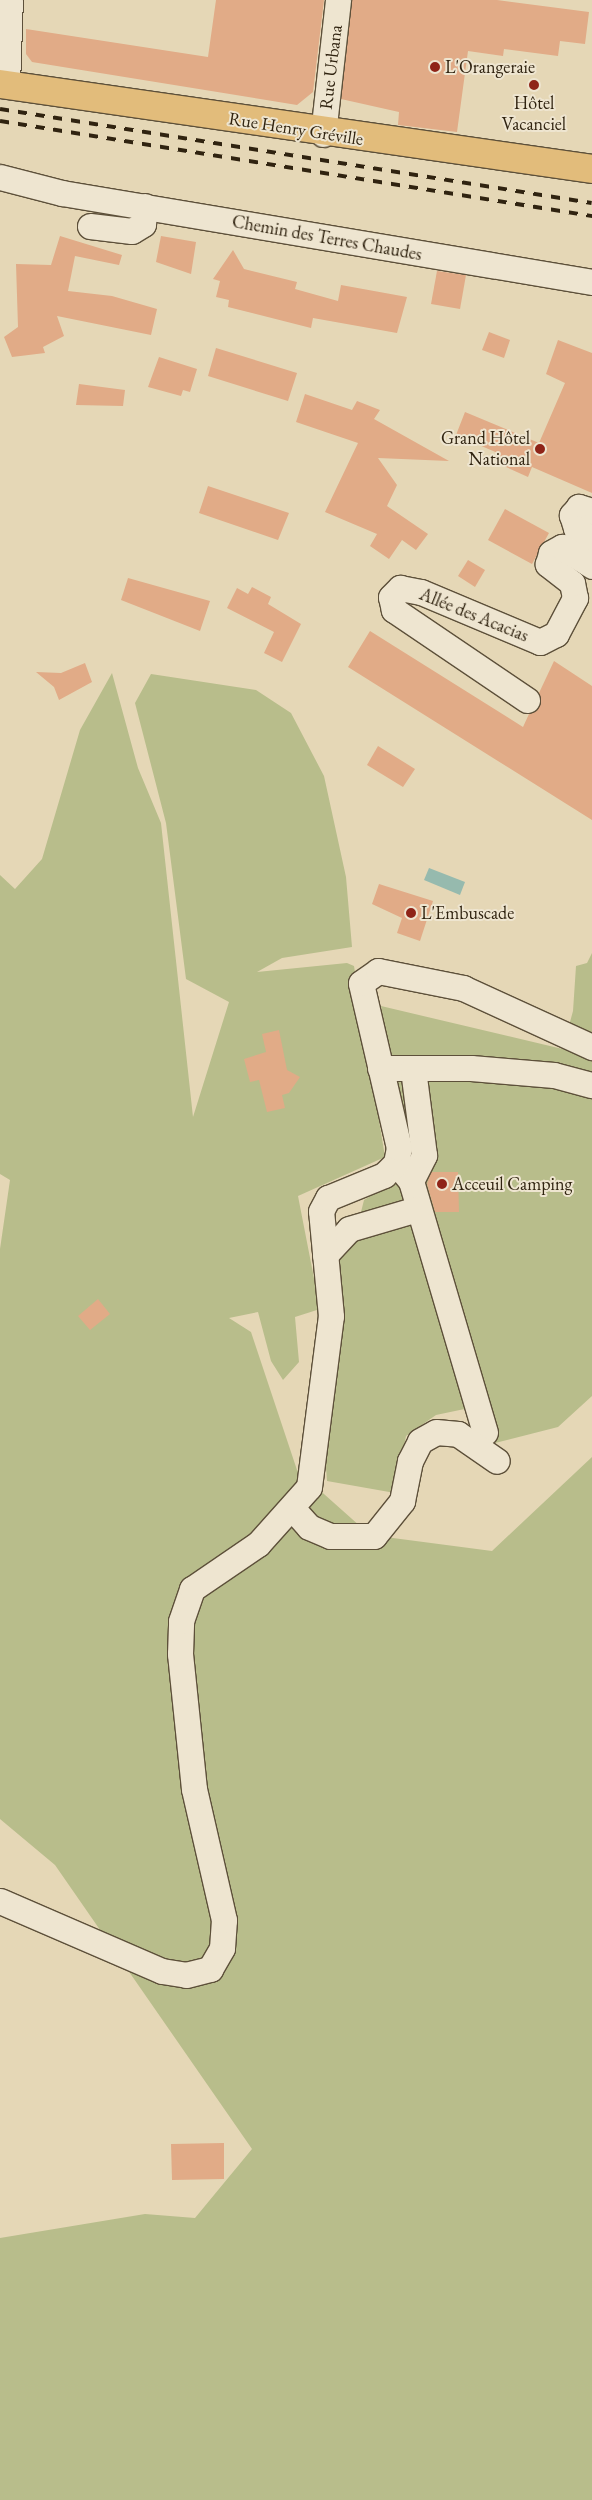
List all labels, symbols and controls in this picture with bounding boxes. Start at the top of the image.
street label: Rue Urbana [315,23,347,111]
place label: L'Orangeraie [445,56,535,78]
marker: L'Orangeraie [429,61,441,73]
marker: Hôtel Vacanciel [528,79,540,91]
place label: Hôtel Vacanciel [502,93,566,136]
street label: Rue Henry Gréville [227,108,365,150]
street label: Chemin des Terres Chaudes [230,211,424,265]
place label: Grand Hôtel National [441,428,530,470]
marker: Grand Hôtel National [534,443,546,455]
street label: Allée des Acacias [416,583,532,647]
place label: L'Embuscade [421,902,514,924]
marker: L'Embuscade [405,907,417,919]
place label: Acceuil Camping [452,1173,572,1195]
marker: Acceuil Camping [436,1178,448,1190]

